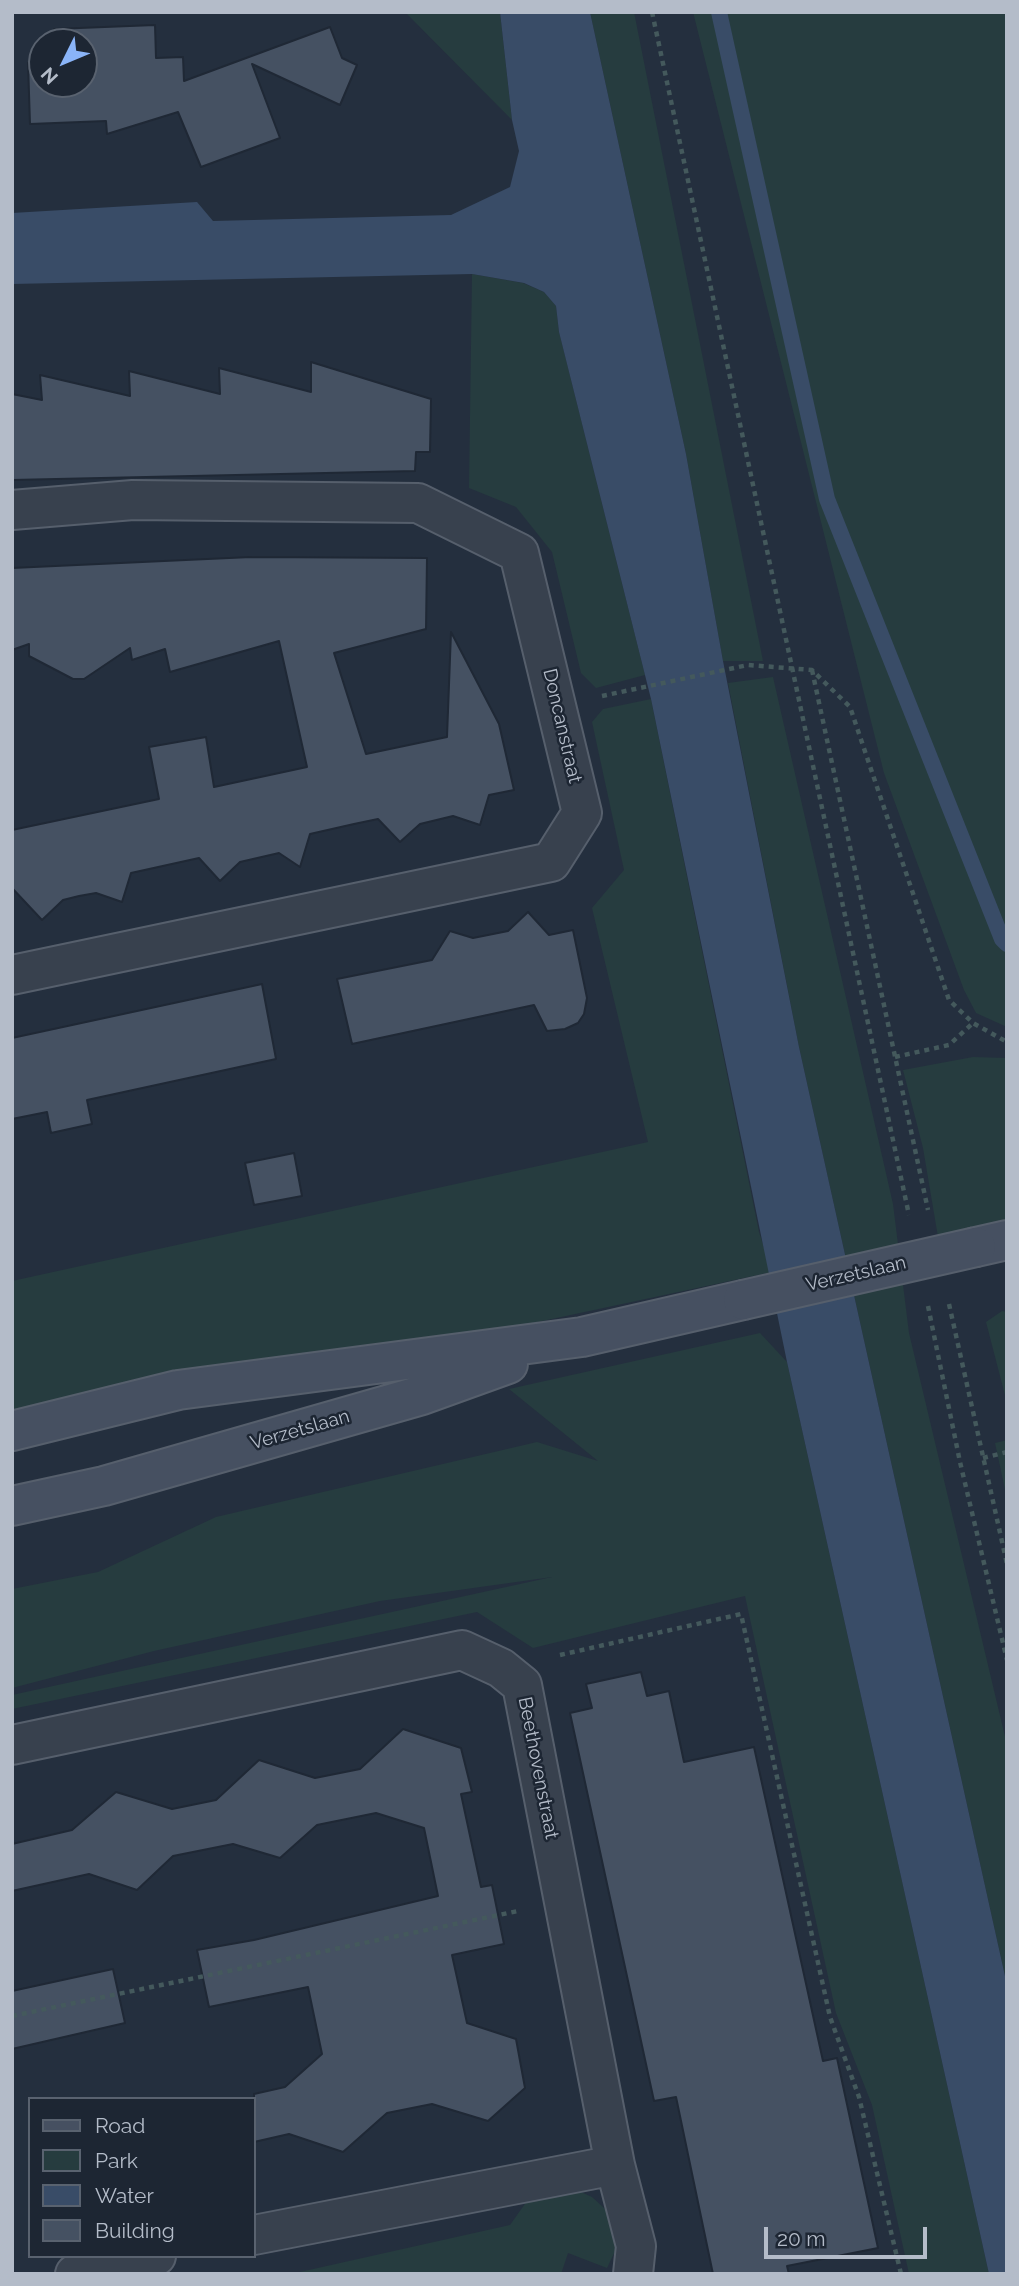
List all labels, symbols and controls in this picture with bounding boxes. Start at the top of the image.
north arrow [28,28,98,98]
text: N [36,63,62,89]
street label: Doncanstraat [538,666,586,786]
street label: Verzetslaan [804,1251,908,1297]
street label: Verzetslaan [248,1405,352,1455]
street label: Beethovenstraat [513,1695,563,1841]
legend [28,2097,256,2258]
text: Road [95,2113,145,2138]
text: Park [95,2148,138,2173]
text: Water [95,2183,154,2208]
scale bar [767,2212,930,2256]
text: Building [95,2218,175,2243]
text: 20 m [777,2226,825,2251]

